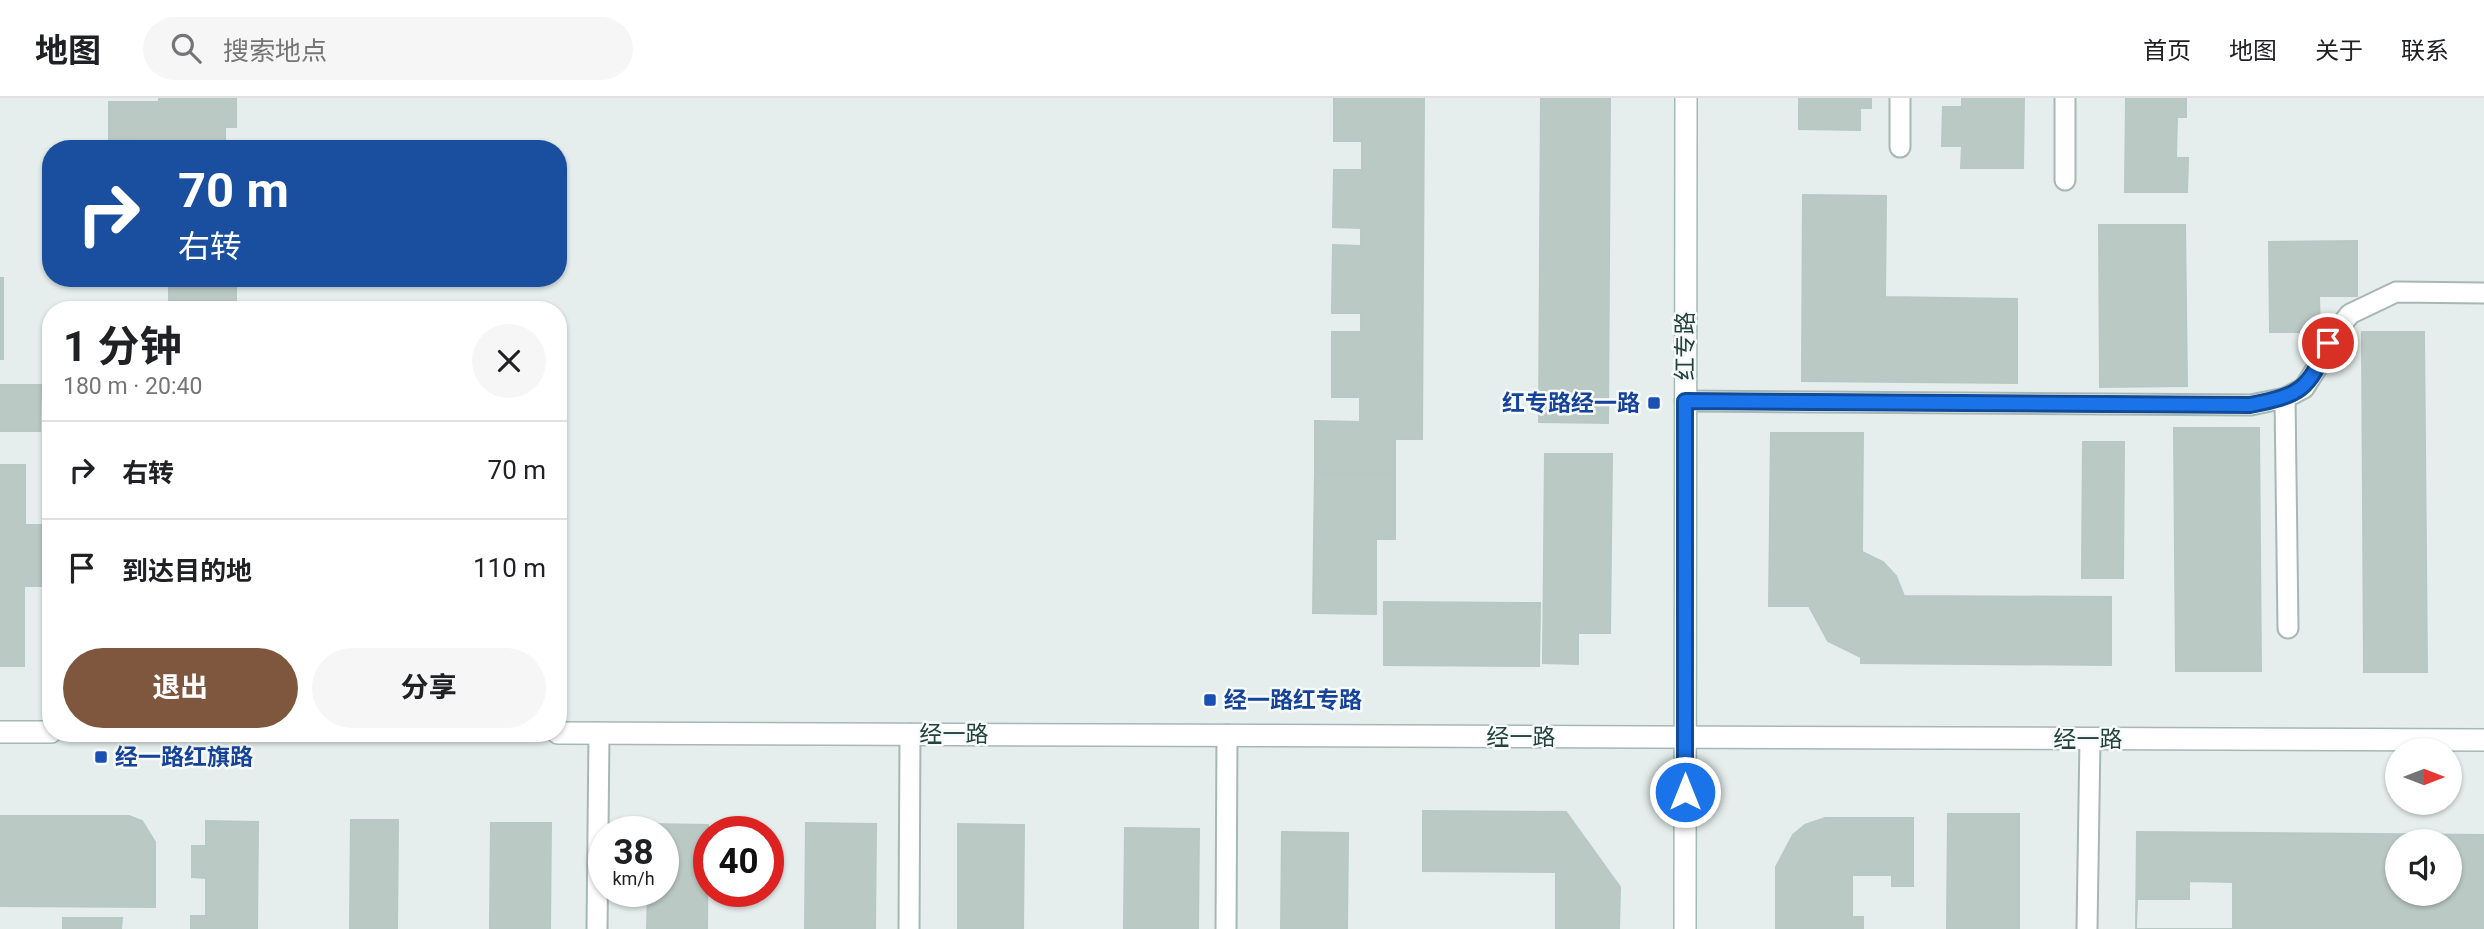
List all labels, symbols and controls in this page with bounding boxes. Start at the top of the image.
search box [143,17,633,80]
icon: search [167,29,205,67]
text: 地图 [35,31,101,70]
text: 搜索地点 [223,36,327,66]
text: 首页 [2143,37,2191,65]
text: 地图 [2229,37,2277,65]
text: 关于 [2315,37,2363,65]
text: 联系 [2401,37,2449,65]
text: 70 m [178,162,289,219]
icon: right [63,168,154,259]
text: 右转 [178,228,242,266]
street label: 红专路 [1672,312,1699,381]
pin [2298,313,2358,373]
text: 1 分钟 [63,322,182,371]
button: close [472,324,546,398]
icon: arrive [2309,324,2347,362]
text: 180 m · 20:40 [63,373,202,400]
place label: 红专路经一路 [1502,390,1640,417]
marker: 红专路经一路 [1646,395,1662,411]
icon: right [63,451,101,489]
text: 70 m [488,455,546,485]
text: 右转 [122,458,174,488]
icon: arrive [63,549,101,587]
text: 110 m [473,553,546,583]
text: 到达目的地 [122,556,252,586]
button: 退出 [63,648,298,728]
button: 分享 [312,648,546,728]
place label: 经一路红专路 [1224,687,1362,714]
marker: 经一路红专路 [1202,692,1218,708]
street label: 经一路 [920,721,989,748]
street label: 经一路 [1487,724,1556,751]
street label: 经一路 [2054,726,2123,753]
north arrow [2385,738,2462,816]
map controls [2385,738,2462,906]
place label: 经一路红旗路 [115,744,253,771]
marker: 经一路红旗路 [93,749,109,765]
position arrow [1648,755,1722,829]
speed limit sign: 40 [693,816,784,907]
button: sound [2385,829,2462,906]
text: 38 [613,832,654,873]
text: km/h [612,868,655,889]

